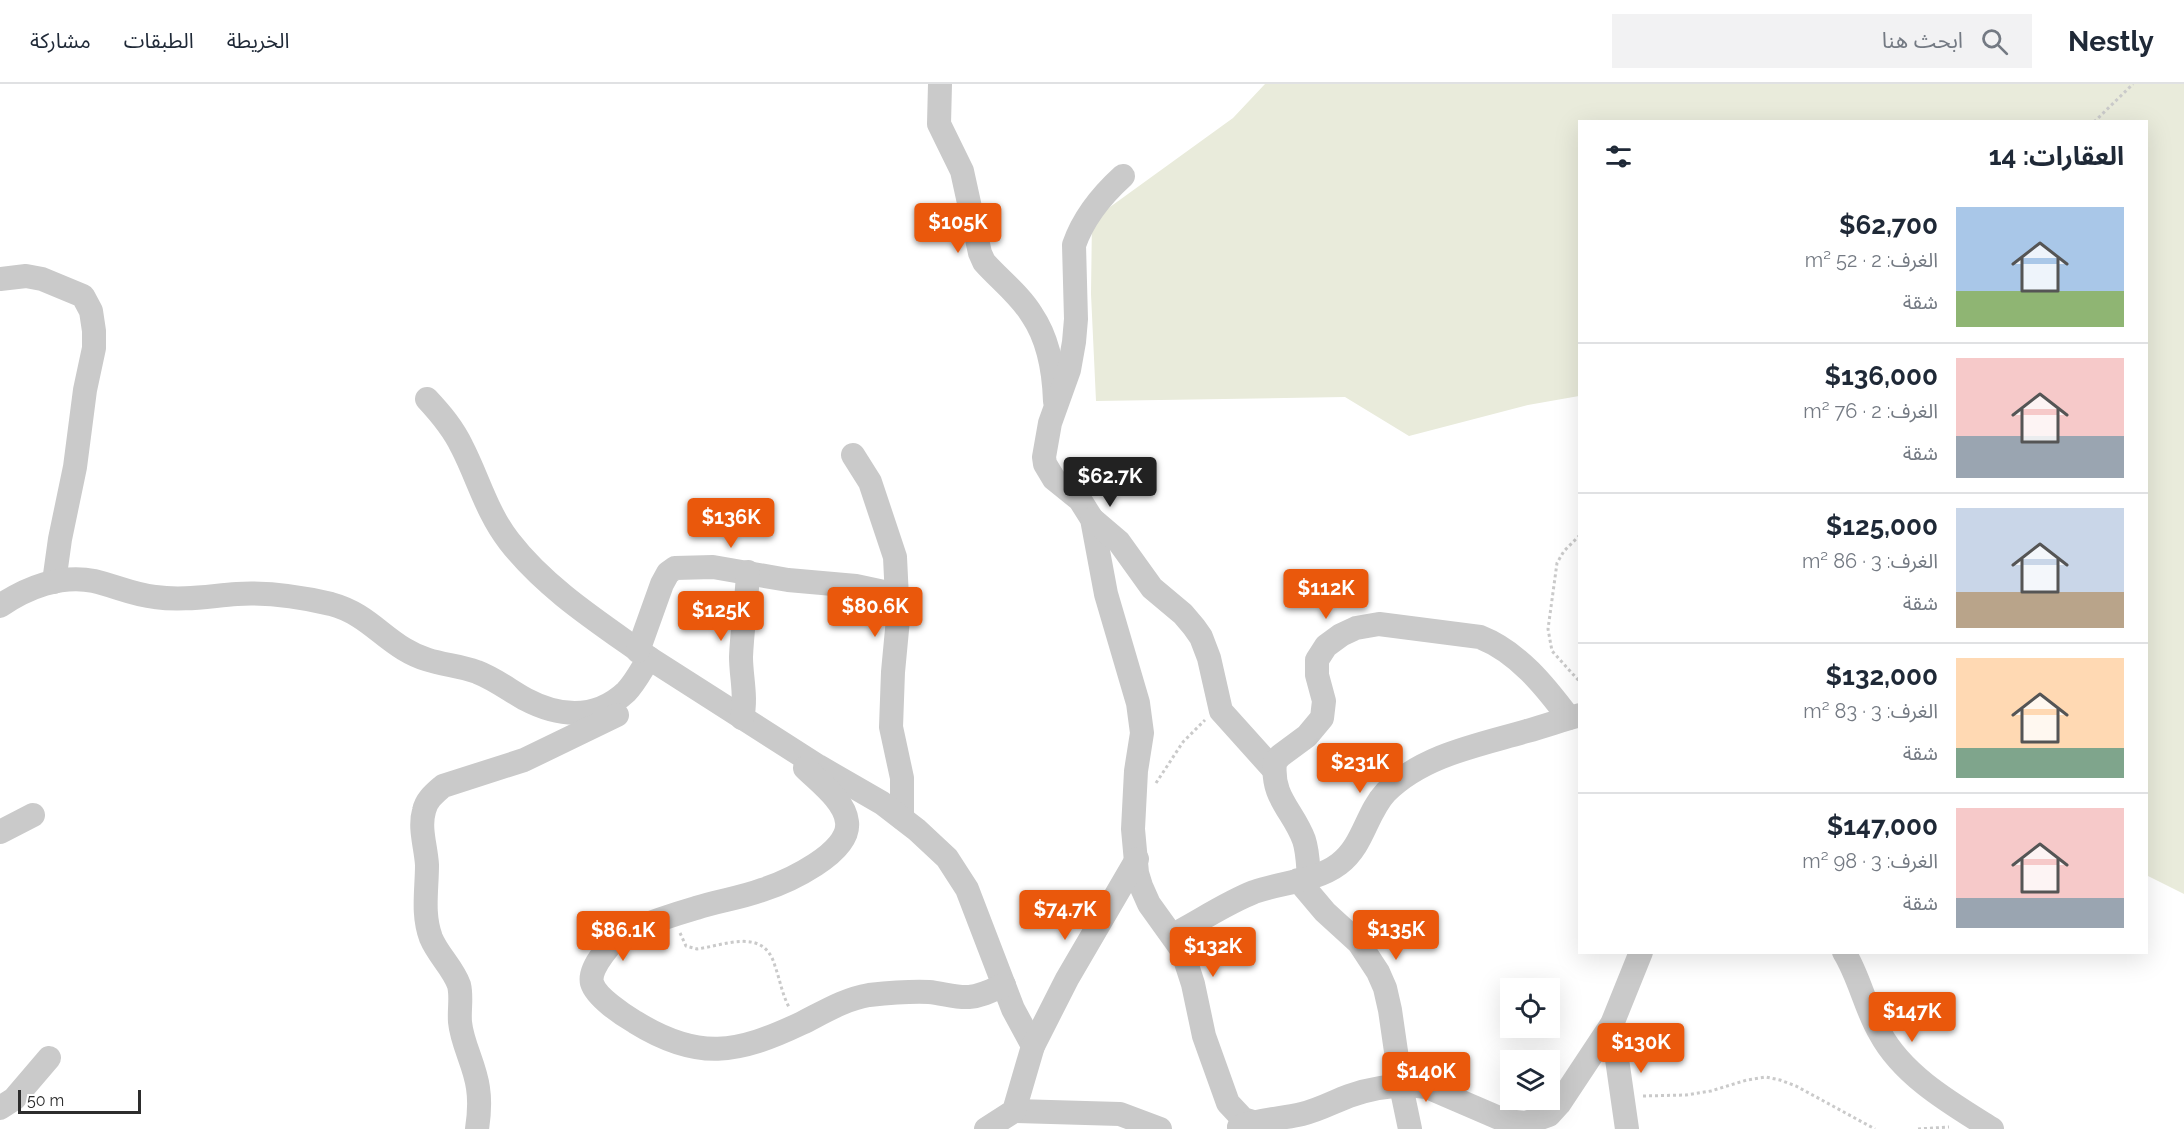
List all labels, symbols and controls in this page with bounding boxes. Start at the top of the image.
search box [1612,14,2032,68]
icon: search [1978,25,2011,58]
text: Nestly [2068,25,2154,58]
text: ابحث هنا [1882,27,1963,53]
text: مشاركة [30,28,91,53]
text: الطبقات [124,28,194,53]
text: الخريطة [227,28,290,53]
icon: filters [1602,140,1635,173]
text: العقارات: 14 [1989,141,2124,171]
pin: $105K [916,203,1000,254]
text: $105K [928,210,988,234]
text: $62,700 [1839,210,1938,240]
icon: home [2004,231,2076,303]
text: الغرف: 2 · 52 m² [1805,248,1938,272]
text: شقة [1903,290,1938,314]
text: $136,000 [1824,361,1938,391]
icon: home [2004,382,2076,454]
text: الغرف: 2 · 76 m² [1803,399,1938,423]
text: شقة [1903,441,1938,465]
pin: $62.7K [1061,457,1159,508]
text: $62.7K [1078,464,1142,488]
pin: $136K [689,498,773,549]
text: $136K [701,505,761,529]
text: $125,000 [1826,511,1938,541]
icon: home [2004,532,2076,604]
text: الغرف: 3 · 86 m² [1802,549,1938,573]
pin: $112K [1284,569,1368,620]
text: $112K [1297,576,1355,600]
pin: $80.6K [826,587,924,638]
pin: $125K [679,591,763,642]
text: شقة [1903,591,1938,615]
text: $80.6K [841,594,909,618]
text: $125K [692,598,750,622]
text: $132,000 [1826,661,1938,691]
icon: home [2004,682,2076,754]
text: الغرف: 3 · 83 m² [1803,699,1938,723]
text: شقة [1903,741,1938,765]
pin: $231K [1318,743,1402,794]
text: $231K [1331,750,1389,774]
text: $147,000 [1827,811,1938,841]
icon: home [2004,832,2076,904]
text: الغرف: 3 · 98 m² [1802,849,1938,873]
pin: $74.7K [1016,890,1114,941]
text: شقة [1903,891,1938,915]
text: $74.7K [1033,897,1097,921]
pin: $135K [1354,910,1438,961]
pin: $86.1K [574,911,672,962]
text: $135K [1367,917,1425,941]
text: $86.1K [591,918,655,942]
pin: $132K [1171,927,1255,978]
text: $132K [1184,934,1242,958]
map controls [1500,978,1560,1110]
button: locate [1500,978,1560,1038]
pin: $147K [1870,992,1954,1043]
text: $147K [1883,999,1941,1023]
pin: $130K [1599,1023,1683,1074]
text: $130K [1611,1030,1671,1054]
button: layers [1500,1050,1560,1110]
pin: $140K [1384,1052,1468,1103]
text: $140K [1396,1059,1456,1083]
scale bar [18,1087,141,1114]
text: 50 m [27,1091,64,1110]

